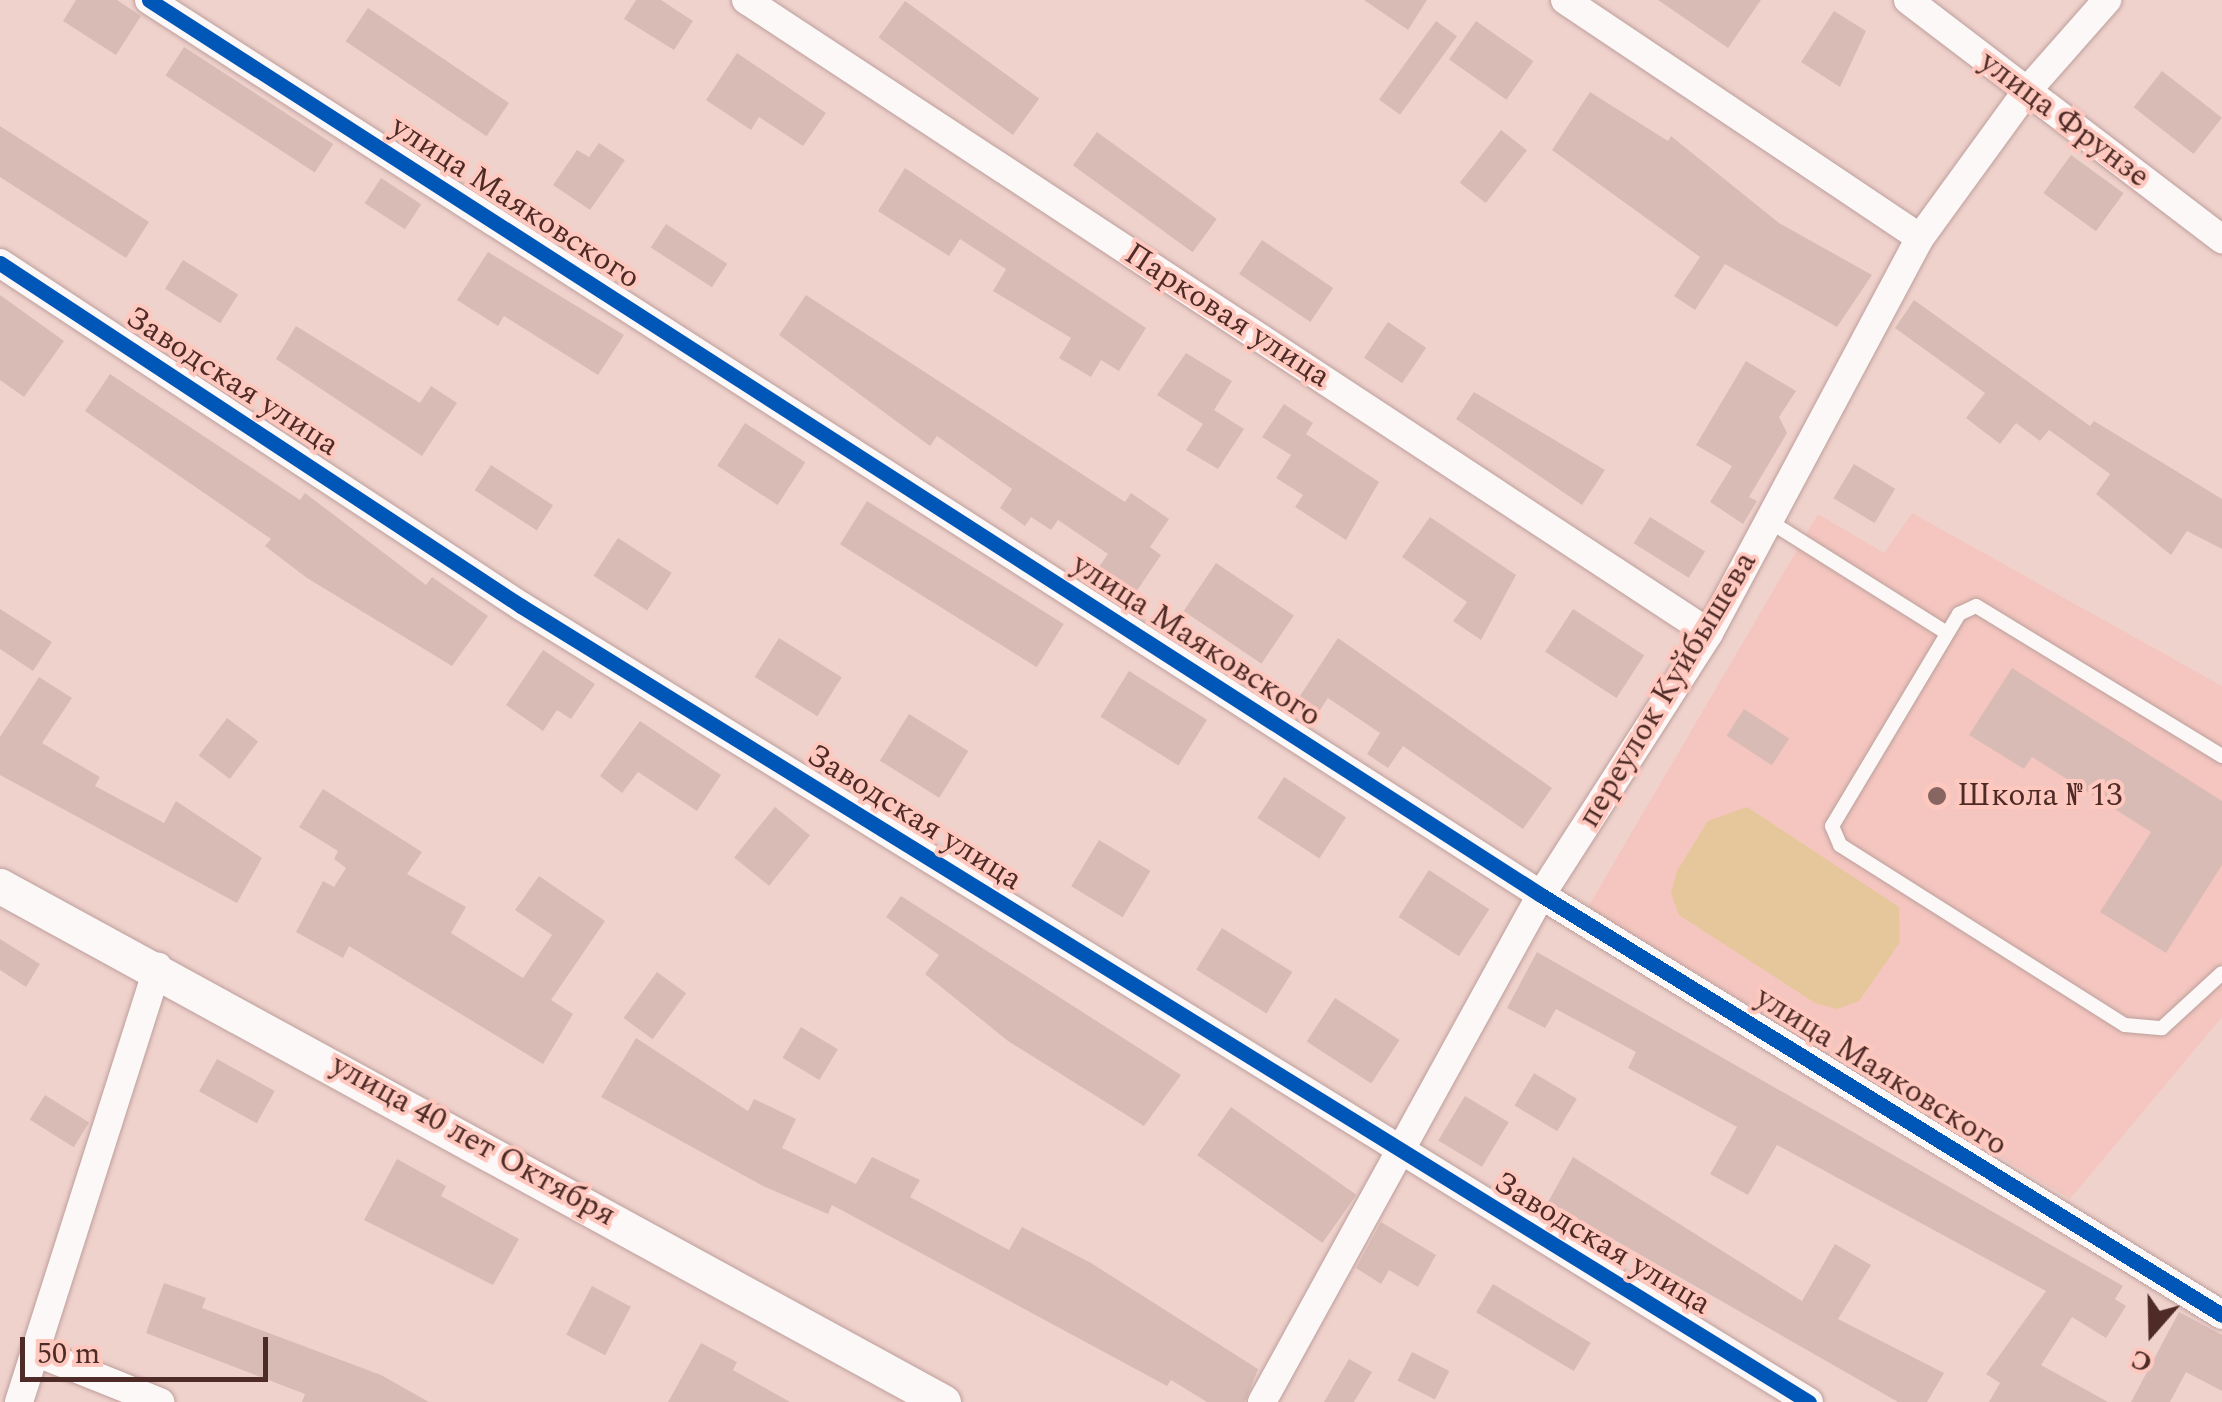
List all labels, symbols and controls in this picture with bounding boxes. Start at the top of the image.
street label: улица Фрунзе [1971,44,2157,196]
street label: улица Маяковского [383,108,647,298]
street label: Парковая улица [1117,235,1337,397]
street label: Заводская улица [118,299,346,465]
street label: переулок Куйбышева [1570,545,1766,835]
street label: улица Маяковского [1064,546,1328,736]
street label: Заводская улица [799,736,1029,900]
place label: Школа № 13 [1957,777,2122,815]
marker: Школа № 13 [1926,785,1948,807]
street label: улица Маяковского [1748,979,2014,1165]
street label: улица 40 лет Октября [324,1047,622,1235]
street label: Заводская улица [1486,1164,1718,1324]
north arrow [2102,1282,2202,1382]
scale bar [25,1317,272,1379]
text: 50 m [37,1331,100,1377]
text: С [2125,1337,2158,1384]

